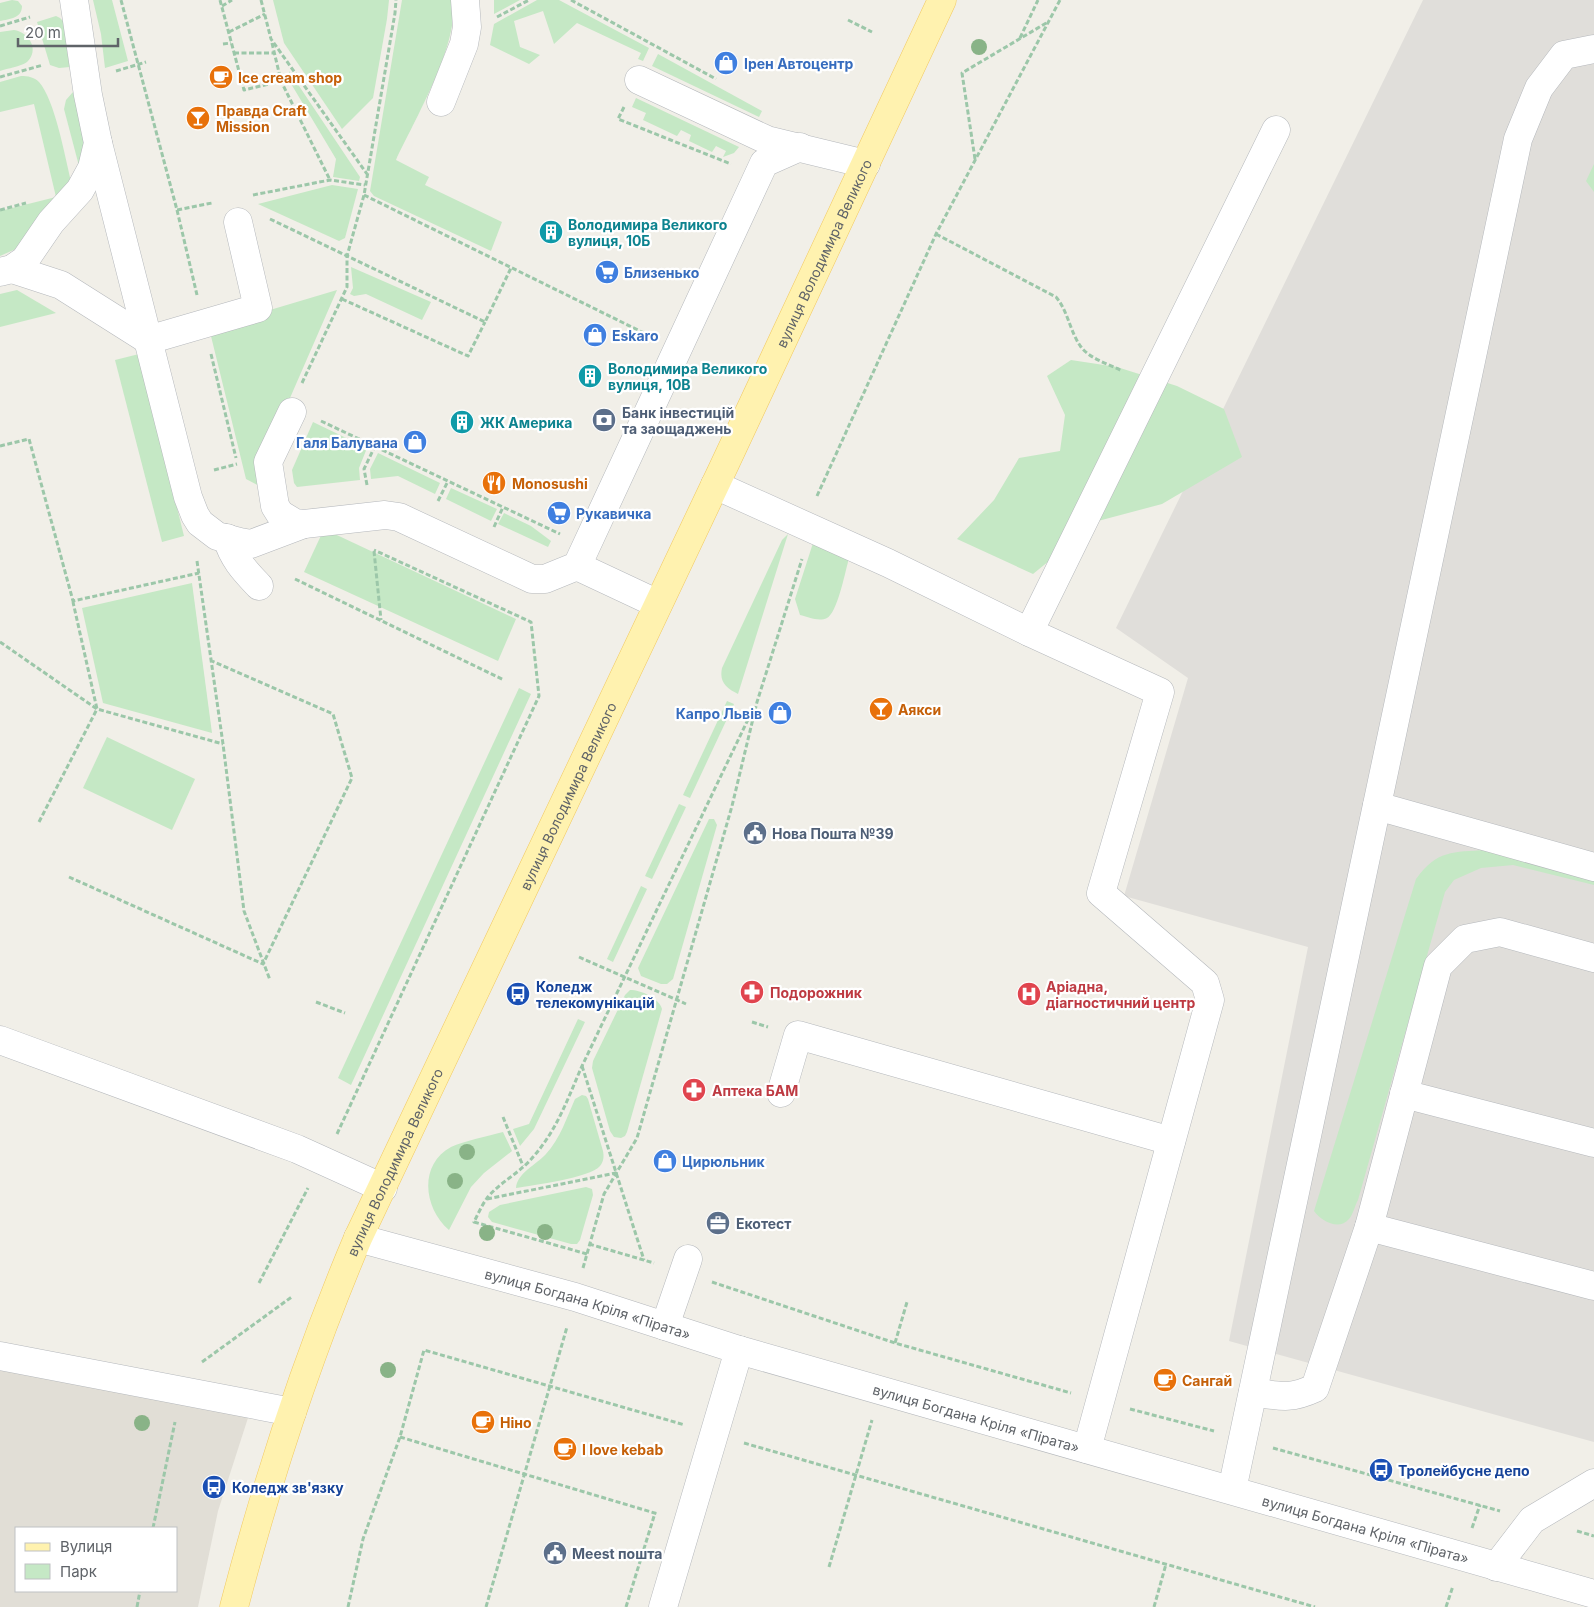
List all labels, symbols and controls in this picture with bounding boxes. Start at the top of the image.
scale bar [18,15,118,47]
text: 20 m [25,23,61,42]
shop icon: Ірен Автоцентр [713,50,739,76]
place label: Ірен Автоцентр [744,55,854,72]
cafe icon: Ice cream shop [208,64,234,90]
place label: Ice cream shop [238,69,342,86]
place label: Правда Craft Mission [216,102,307,135]
bar icon: Правда Craft Mission [185,105,211,131]
street label: вулиця Володимира Великого [772,156,875,350]
place label: Володимира Великого вулиця, 10Б [568,216,728,249]
building icon: Володимира Великого вулиця, 10Б [538,219,564,245]
supermarket icon: Близенько [594,259,620,285]
place label: Близенько [624,264,700,281]
shop icon: Eskaro [582,322,608,348]
place label: Eskaro [612,327,659,344]
place label: Володимира Великого вулиця, 10В [608,360,768,393]
building icon: Володимира Великого вулиця, 10В [577,363,603,389]
place label: Банк інвестицій та заощаджень [622,404,734,437]
bank icon: Банк інвестицій та заощаджень [591,407,617,433]
building icon: ЖК Америка [449,409,475,435]
place label: ЖК Америка [480,414,572,431]
shop icon: Галя Балувана [402,429,428,455]
place label: Галя Балувана [296,434,398,451]
restaurant icon: Monosushi [481,470,507,496]
place label: Monosushi [512,475,588,492]
supermarket icon: Рукавичка [546,500,572,526]
place label: Рукавичка [576,505,651,522]
bar icon: Аякси [868,696,894,722]
street label: вулиця Володимира Великого [516,699,619,892]
shop icon: Капро Львів [767,700,793,726]
place label: Аякси [898,701,941,718]
place label: Капро Львів [676,705,762,722]
public building icon: Нова Пошта №39 [742,820,768,846]
place label: Нова Пошта №39 [772,825,894,842]
place label: Коледж телекомунікацій [536,978,655,1011]
place label: Аріадна, діагностичний центр [1046,978,1196,1011]
pharmacy icon: Подорожник [739,979,765,1005]
bus stop icon: Коледж телекомунікацій [505,981,531,1007]
hospital icon: Аріадна, діагностичний центр [1016,981,1042,1007]
place label: Подорожник [770,984,863,1001]
street label: вулиця Володимира Великого [343,1065,446,1258]
pharmacy icon: Аптека БАМ [681,1077,707,1103]
place label: Аптека БАМ [712,1082,798,1099]
shop icon: Цирюльник [652,1148,678,1174]
place label: Цирюльник [682,1153,766,1170]
office icon: Екотест [705,1210,731,1236]
place label: Екотест [736,1215,791,1232]
street label: вулиця Богдана Кріля «Пірата» [483,1264,693,1342]
cafe icon: Сангай [1152,1367,1178,1393]
place label: Сангай [1182,1372,1232,1389]
street label: вулиця Богдана Кріля «Пірата» [871,1380,1082,1455]
cafe icon: Ніно [470,1409,496,1435]
place label: Ніно [500,1414,532,1431]
cafe icon: I love kebab [552,1436,578,1462]
place label: I love kebab [582,1441,663,1458]
bus stop icon: Тролейбусне депо [1368,1457,1394,1483]
place label: Тролейбусне депо [1398,1462,1530,1479]
bus stop icon: Коледж зв'язку [201,1474,227,1500]
place label: Коледж зв'язку [232,1479,344,1496]
street label: вулиця Богдана Кріля «Пірата» [1260,1491,1471,1566]
legend [15,1527,178,1592]
text: Вулиця [60,1537,112,1556]
public building icon: Meest пошта [542,1540,568,1566]
place label: Meest пошта [572,1545,662,1562]
text: Парк [60,1562,97,1581]

